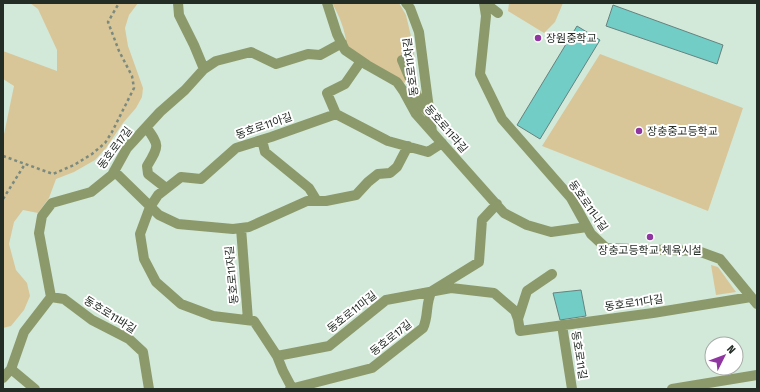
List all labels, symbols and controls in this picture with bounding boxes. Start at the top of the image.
place label: 장원중학교 [546,32,597,45]
marker: 장원중학교 [533,33,543,43]
street label: 동호로11차길 [401,37,421,97]
street label: 동호로11라길 [422,102,470,156]
street label: 동호로11아길 [234,110,294,142]
street label: 동호로17길 [95,124,135,172]
place label: 장충중고등학교 [647,125,718,138]
marker: 장충중고등학교 [634,126,644,136]
street label: 동호로11나길 [566,178,610,234]
marker: 장충고등학교 체육시설 [645,232,655,242]
place label: 장충고등학교 체육시설 [598,244,702,257]
street label: 동호로11자길 [223,245,241,305]
street label: 동호로11마길 [325,289,379,335]
street label: 동호로11다길 [604,292,664,314]
street label: 동호로11바길 [82,294,138,336]
street label: 동호로17길 [368,318,414,358]
street label: 동호로11길 [569,330,589,380]
north arrow [704,336,744,376]
text: N [724,343,738,356]

